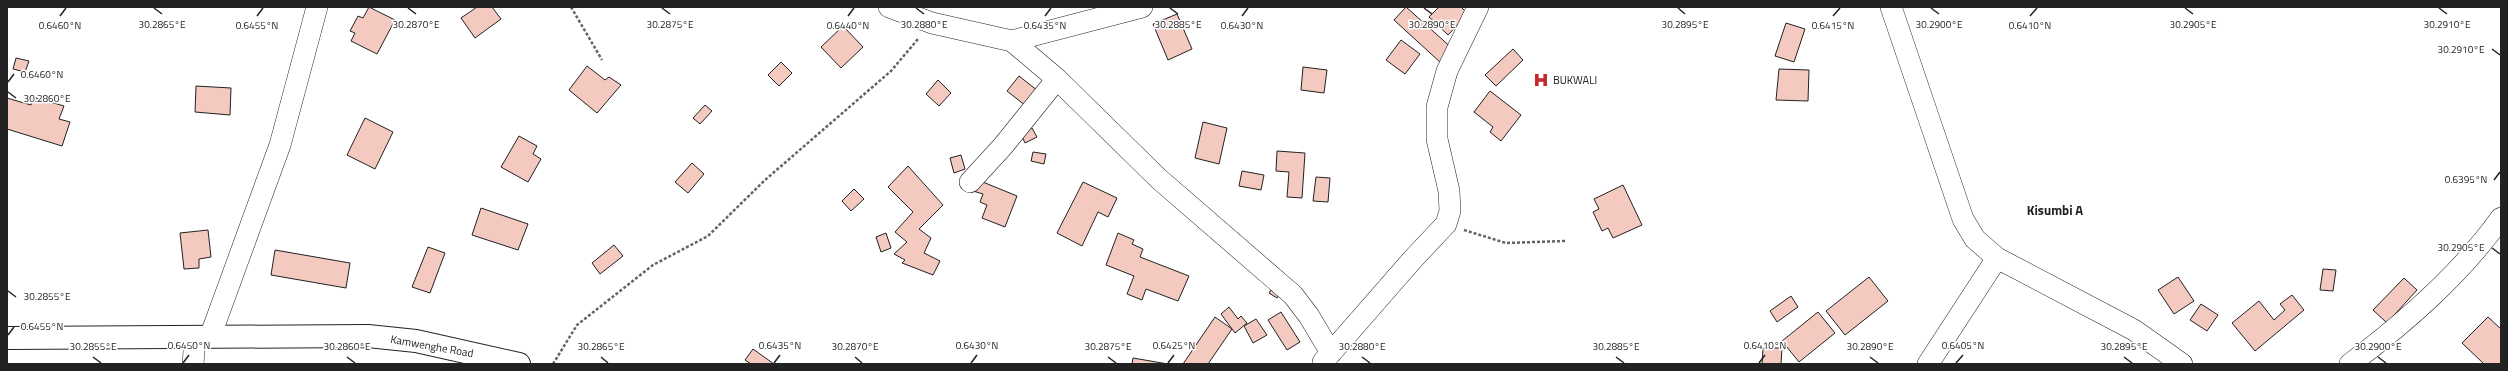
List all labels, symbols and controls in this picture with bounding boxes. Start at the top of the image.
text: 30.2865°E [139,17,186,32]
text: 30.2870°E [393,17,440,32]
text: 30.2875°E [647,17,694,32]
text: 30.2880°E [901,17,948,32]
text: 30.2885°E [1155,17,1202,32]
text: 30.2890°E [1409,17,1456,32]
text: 30.2895°E [1662,17,1709,32]
text: 30.2900°E [1916,17,1963,32]
text: 30.2905°E [2170,17,2217,32]
text: 30.2910°E [2424,17,2471,32]
text: 0.6460°N [39,18,81,33]
text: 0.6455°N [236,18,278,33]
text: 0.6440°N [827,18,869,33]
text: 0.6435°N [1024,18,1066,33]
text: 0.6430°N [1221,18,1263,33]
text: 0.6415°N [1812,18,1854,33]
text: 0.6410°N [2009,18,2051,33]
text: 30.2910°E [2438,42,2485,57]
text: 0.6460°N [21,67,63,82]
hospital icon: BUKWALI [1532,71,1550,89]
place label: BUKWALI [1553,72,1597,88]
text: 30.2860°E [24,91,71,106]
text: 0.6395°N [2445,172,2487,187]
district label: Kisumbi A [2027,200,2083,220]
text: 30.2905°E [2438,240,2485,255]
text: 30.2855°E [24,289,71,304]
text: 0.6455°N [21,319,63,334]
street label: Kamwenghe Road [389,331,475,361]
text: 0.6450°N [168,338,210,353]
text: 0.6435°N [759,338,801,353]
text: 0.6430°N [956,338,998,353]
text: 0.6425°N [1153,338,1195,353]
text: 0.6410°N [1744,338,1786,353]
text: 0.6405°N [1942,338,1984,353]
text: 30.2855°E [70,339,117,354]
text: 30.2860°E [324,339,371,354]
text: 30.2865°E [578,339,625,354]
text: 30.2870°E [832,339,879,354]
text: 30.2875°E [1085,339,1132,354]
text: 30.2880°E [1339,339,1386,354]
text: 30.2885°E [1593,339,1640,354]
text: 30.2890°E [1847,339,1894,354]
text: 30.2895°E [2101,339,2148,354]
text: 30.2900°E [2355,339,2402,354]

